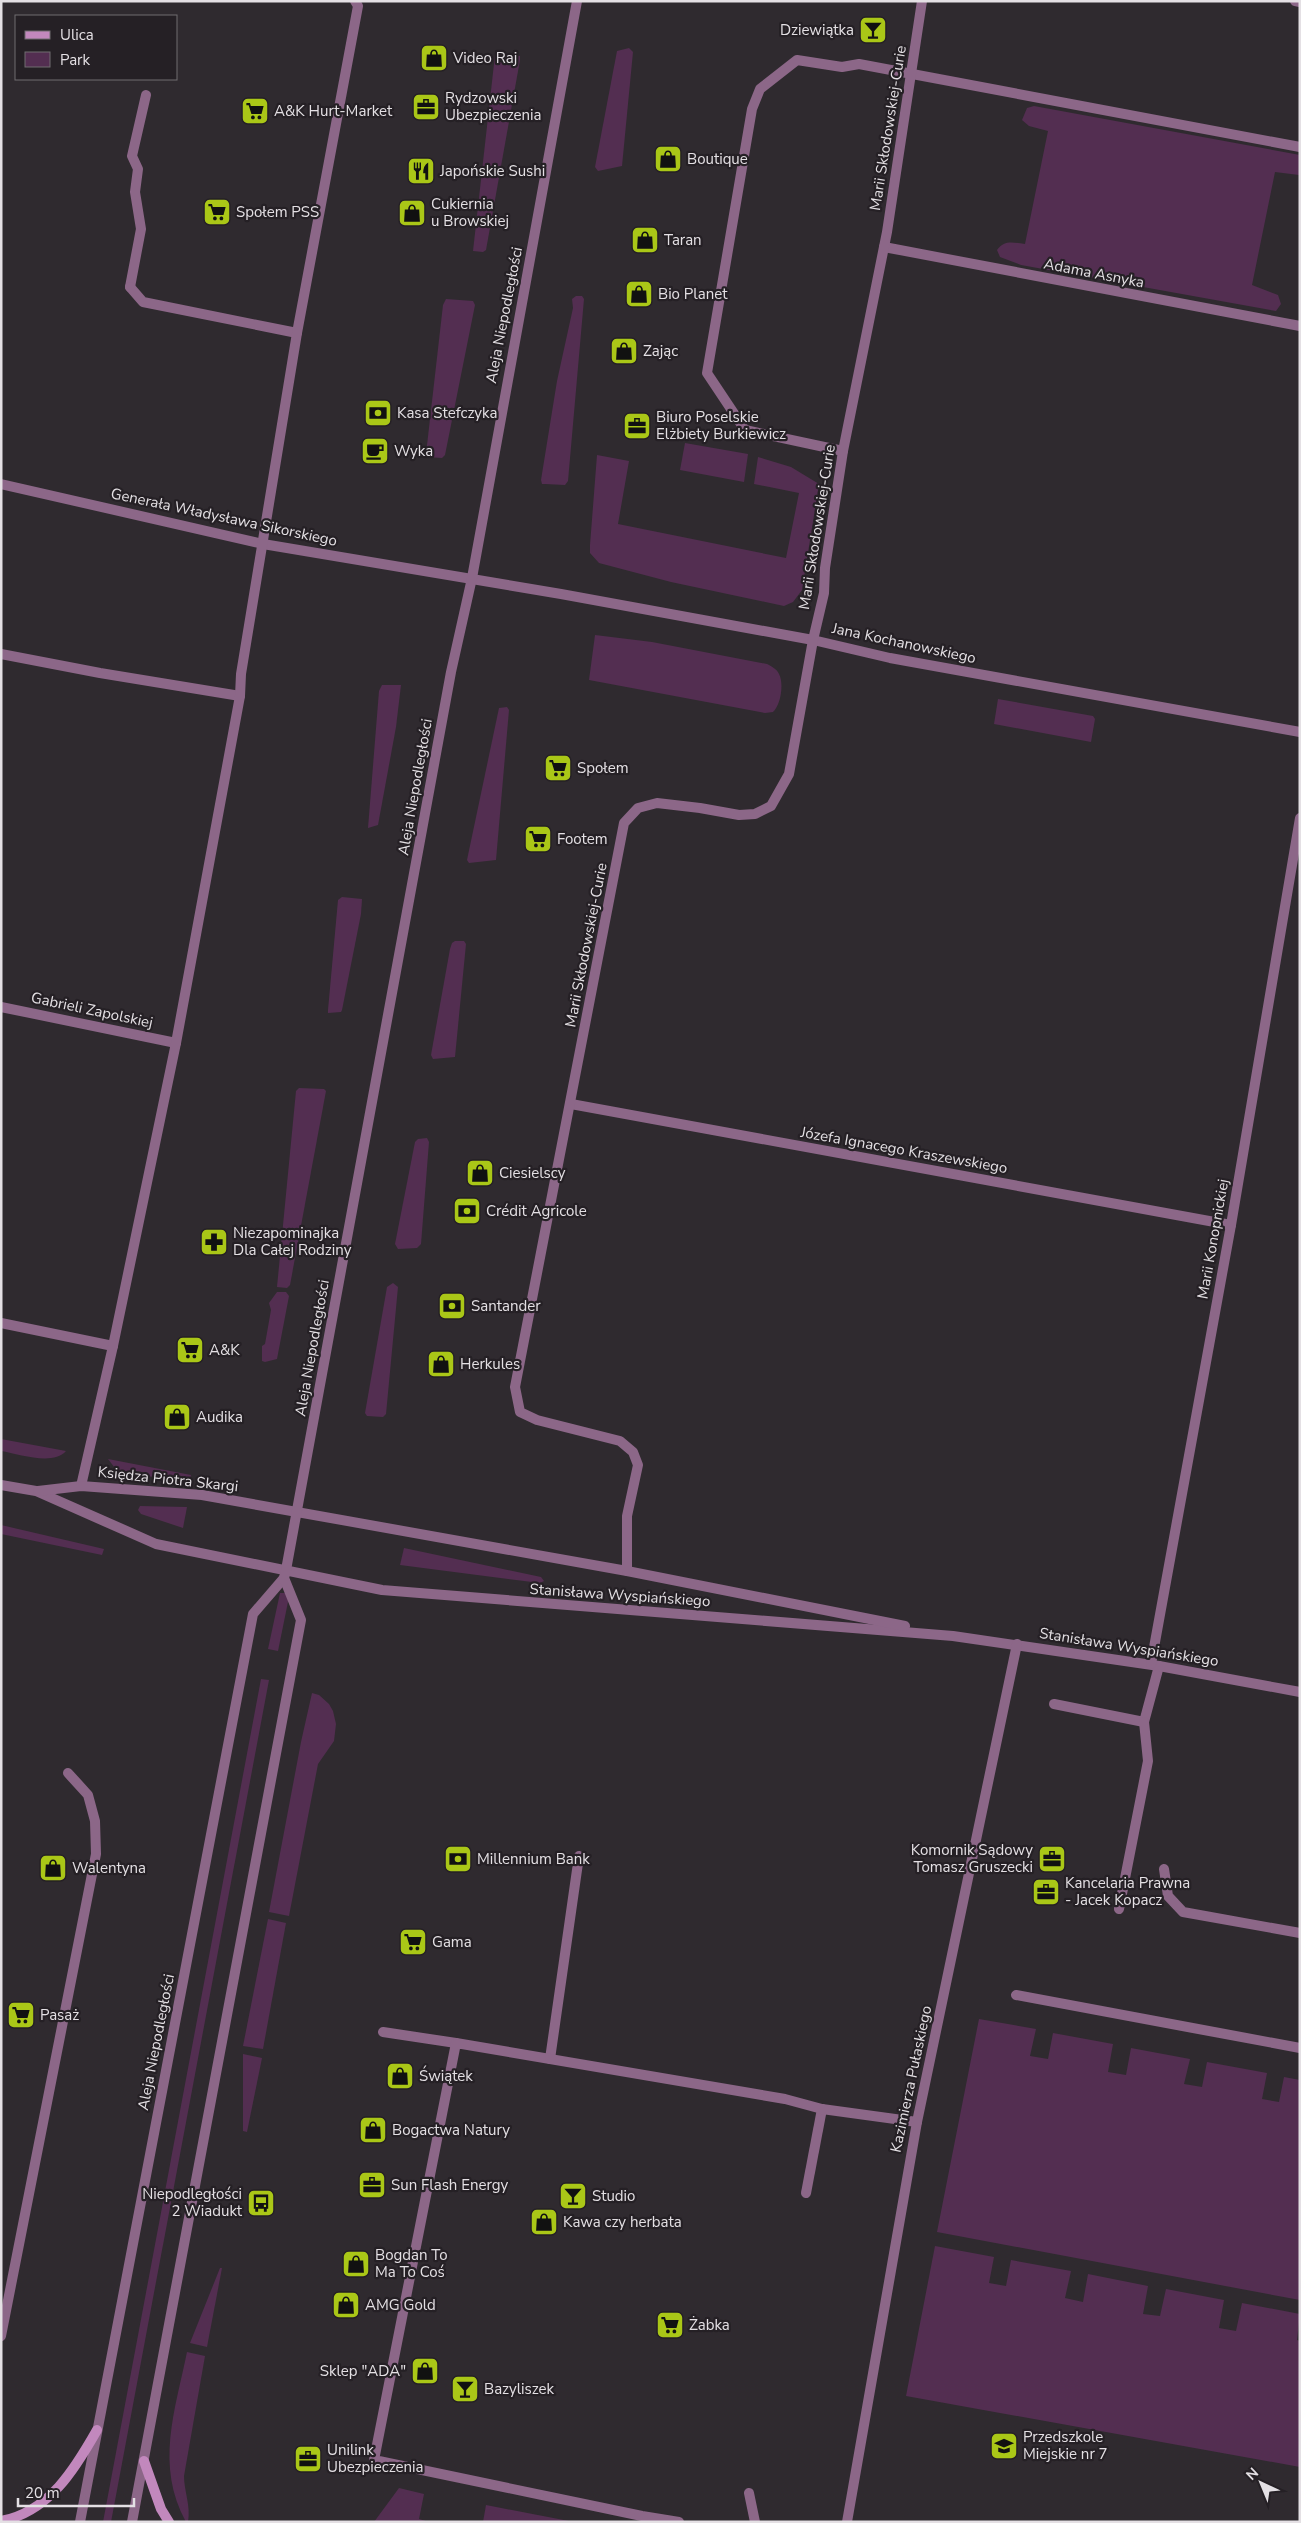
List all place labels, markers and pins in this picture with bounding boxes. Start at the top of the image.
bar icon: Dziewiątka [858,15,888,45]
place label: Dziewiątka [780,20,854,40]
shop icon: Video Raj [419,43,449,73]
place label: Video Raj [452,48,517,68]
place label: Rydzowski Ubezpieczenia [445,88,541,125]
office icon: Rydzowski Ubezpieczenia [411,92,441,122]
supermarket icon: A&K Hurt-Market [240,96,270,126]
place label: A&K Hurt-Market [274,101,393,121]
shop icon: Boutique [653,144,683,174]
place label: Boutique [687,149,748,169]
restaurant icon: Japońskie Sushi [406,156,436,186]
place label: Japońskie Sushi [439,161,545,181]
place label: Cukiernia u Browskiej [431,194,509,231]
supermarket icon: Społem PSS [202,197,232,227]
shop icon: Cukiernia u Browskiej [397,198,427,228]
place label: Społem PSS [236,202,319,222]
shop icon: Taran [630,225,660,255]
place label: Taran [664,230,702,250]
shop icon: Bio Planet [624,279,654,309]
place label: Bio Planet [658,284,728,304]
shop icon: Zając [609,336,639,366]
place label: Zając [643,341,678,361]
bank icon: Kasa Stefczyka [363,398,393,428]
place label: Kasa Stefczyka [397,403,497,423]
place label: Biuro Poselskie Elżbiety Burkiewicz [656,407,786,444]
office icon: Biuro Poselskie Elżbiety Burkiewicz [622,411,652,441]
cafe icon: Wyka [360,436,390,466]
place label: Wyka [394,441,433,461]
supermarket icon: Społem [543,753,573,783]
place label: Społem [577,758,629,778]
supermarket icon: Footem [523,824,553,854]
place label: Footem [557,829,608,849]
shop icon: Ciesielscy [465,1158,495,1188]
place label: Ciesielscy [499,1163,566,1183]
bank icon: Crédit Agricole [452,1196,482,1226]
place label: Crédit Agricole [486,1201,587,1221]
place label: Niezapominajka Dla Całej Rodziny [233,1223,352,1260]
pharmacy icon: Niezapominajka Dla Całej Rodziny [199,1227,229,1257]
bank icon: Santander [437,1291,467,1321]
place label: Santander [471,1296,541,1316]
supermarket icon: A&K [175,1335,205,1365]
place label: A&K [209,1340,240,1360]
shop icon: Herkules [426,1349,456,1379]
place label: Herkules [460,1354,520,1374]
shop icon: Audika [162,1402,192,1432]
place label: Audika [196,1407,243,1427]
place label: Komornik Sądowy Tomasz Gruszecki [911,1840,1033,1877]
bank icon: Millennium Bank [443,1844,473,1874]
office icon: Komornik Sądowy Tomasz Gruszecki [1037,1844,1067,1874]
place label: Millennium Bank [477,1849,590,1869]
shop icon: Walentyna [38,1853,68,1883]
place label: Walentyna [72,1858,146,1878]
place label: Kancelaria Prawna - Jacek Kopacz [1065,1873,1190,1910]
office icon: Kancelaria Prawna - Jacek Kopacz [1031,1877,1061,1907]
supermarket icon: Gama [398,1927,428,1957]
place label: Gama [432,1932,472,1952]
supermarket icon: Pasaż [6,2000,36,2030]
place label: Pasaż [40,2005,79,2025]
shop icon: Świątek [385,2061,415,2091]
place label: Świątek [419,2065,473,2086]
shop icon: Bogactwa Natury [358,2115,388,2145]
place label: Bogactwa Natury [392,2120,510,2140]
office icon: Sun Flash Energy [357,2170,387,2200]
place label: Sun Flash Energy [391,2175,509,2195]
bar icon: Studio [558,2181,588,2211]
place label: Niepodległości 2 Wiadukt [142,2184,243,2221]
place label: Studio [592,2186,635,2206]
bus stop icon: Niepodległości 2 Wiadukt [246,2188,276,2218]
shop icon: Kawa czy herbata [529,2207,559,2237]
place label: Kawa czy herbata [563,2212,682,2232]
place label: Bogdan To Ma To Coś [375,2245,448,2282]
shop icon: Bogdan To Ma To Coś [341,2249,371,2279]
shop icon: AMG Gold [331,2290,361,2320]
place label: AMG Gold [365,2295,436,2315]
supermarket icon: Żabka [655,2310,685,2340]
place label: Żabka [689,2315,730,2335]
shop icon: Sklep "ADA" [410,2356,440,2386]
place label: Sklep "ADA" [320,2361,406,2381]
bar icon: Bazyliszek [450,2374,480,2404]
place label: Bazyliszek [484,2379,554,2399]
place label: Przedszkole Miejskie nr 7 [1023,2427,1108,2464]
school or university icon: Przedszkole Miejskie nr 7 [989,2431,1019,2461]
place label: Unilink Ubezpieczenia [327,2440,423,2477]
office icon: Unilink Ubezpieczenia [293,2444,323,2474]

